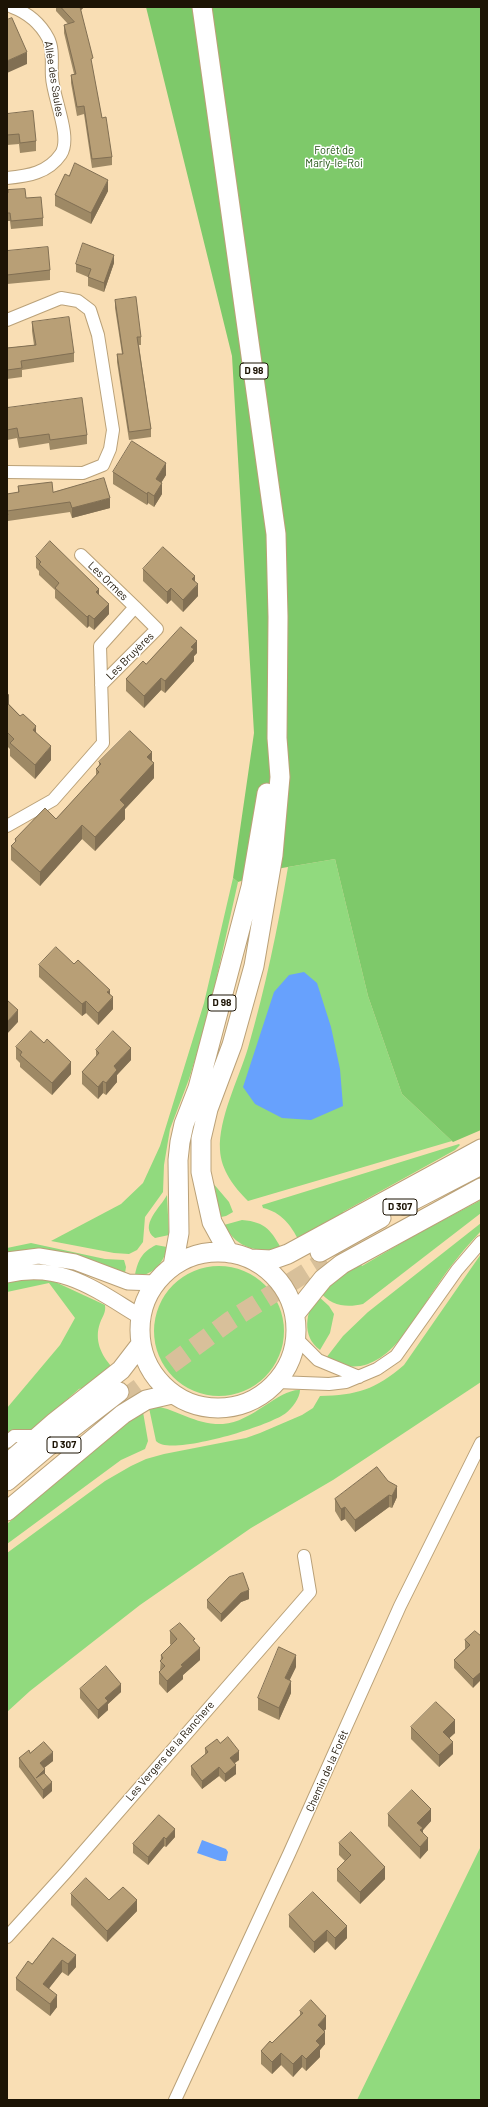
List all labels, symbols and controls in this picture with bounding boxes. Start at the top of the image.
street label: Allée des Saules [42,40,66,118]
park label: Forêt de Marly-le-Roi [305,143,363,169]
road number: D 98 [240,363,268,379]
street label: Les Ormes [85,559,131,603]
street label: Les Bruyères [103,629,157,683]
road number: D 98 [208,995,236,1011]
road number: D 307 [383,1199,417,1215]
road number: D 307 [47,1437,81,1453]
street label: Les Vergers de la Ranchere [123,1698,217,1804]
street label: Chemin de la Forêt [303,1728,351,1814]

